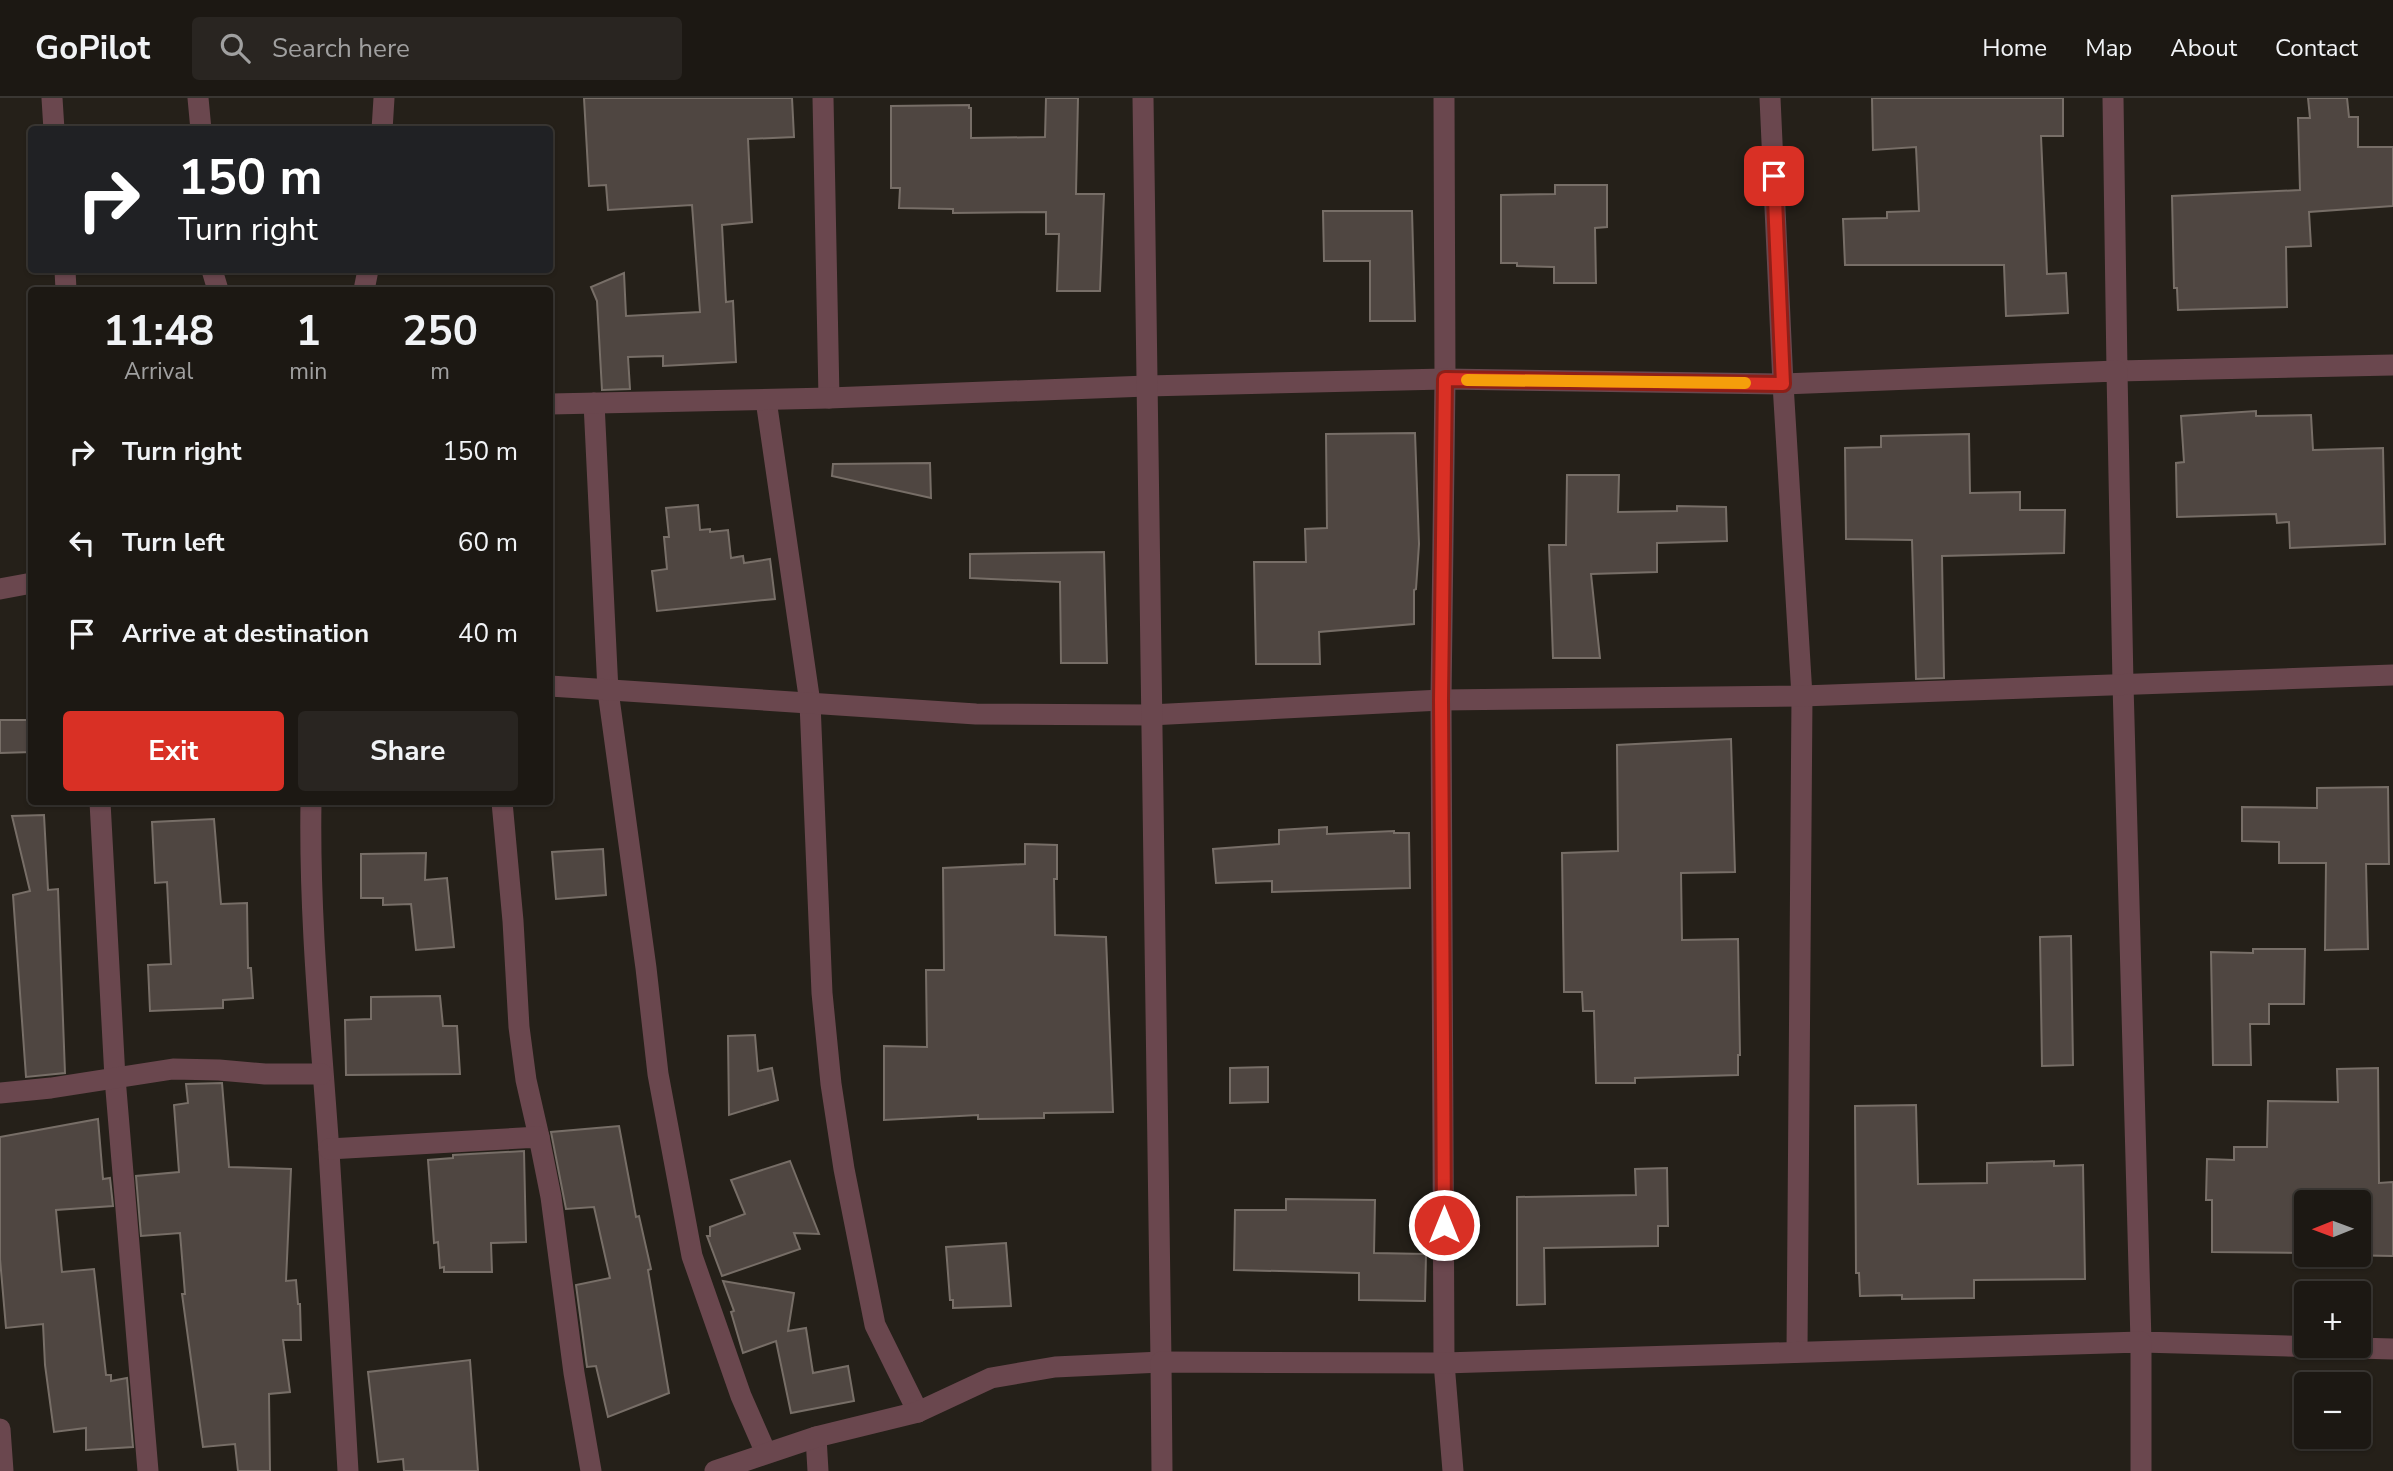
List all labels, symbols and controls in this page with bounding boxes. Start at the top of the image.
search box [192,17,682,80]
text: GoPilot [35,26,150,71]
icon: search [216,29,254,67]
text: Search here [272,31,410,66]
text: Home [1982,32,2047,64]
text: Map [2085,32,2132,64]
text: About [2170,32,2237,64]
text: Contact [2275,32,2358,64]
text: 150 m [178,144,322,211]
pin [1744,146,1804,206]
icon: right [63,154,154,245]
icon: arrive [1755,157,1793,195]
text: Turn right [178,208,318,251]
text: 11:48 [103,303,214,360]
text: 1 [296,303,321,360]
text: 250 [402,303,478,360]
text: Arrival [124,356,193,387]
text: min [289,356,327,387]
text: m [430,356,450,387]
icon: right [63,433,101,471]
text: Turn right [122,434,241,469]
text: 150 m [442,434,518,469]
icon: left [63,524,101,562]
text: Turn left [122,525,225,560]
text: 60 m [458,525,518,560]
icon: arrive [63,615,101,653]
text: Arrive at destination [122,616,369,651]
text: 40 m [458,616,518,651]
button: Exit [63,711,284,791]
button: Share [298,711,518,791]
position arrow [1407,1188,1481,1262]
north arrow [2294,1190,2371,1267]
map controls [2294,1190,2371,1449]
button: + [2294,1281,2371,1358]
button: − [2294,1372,2371,1449]

